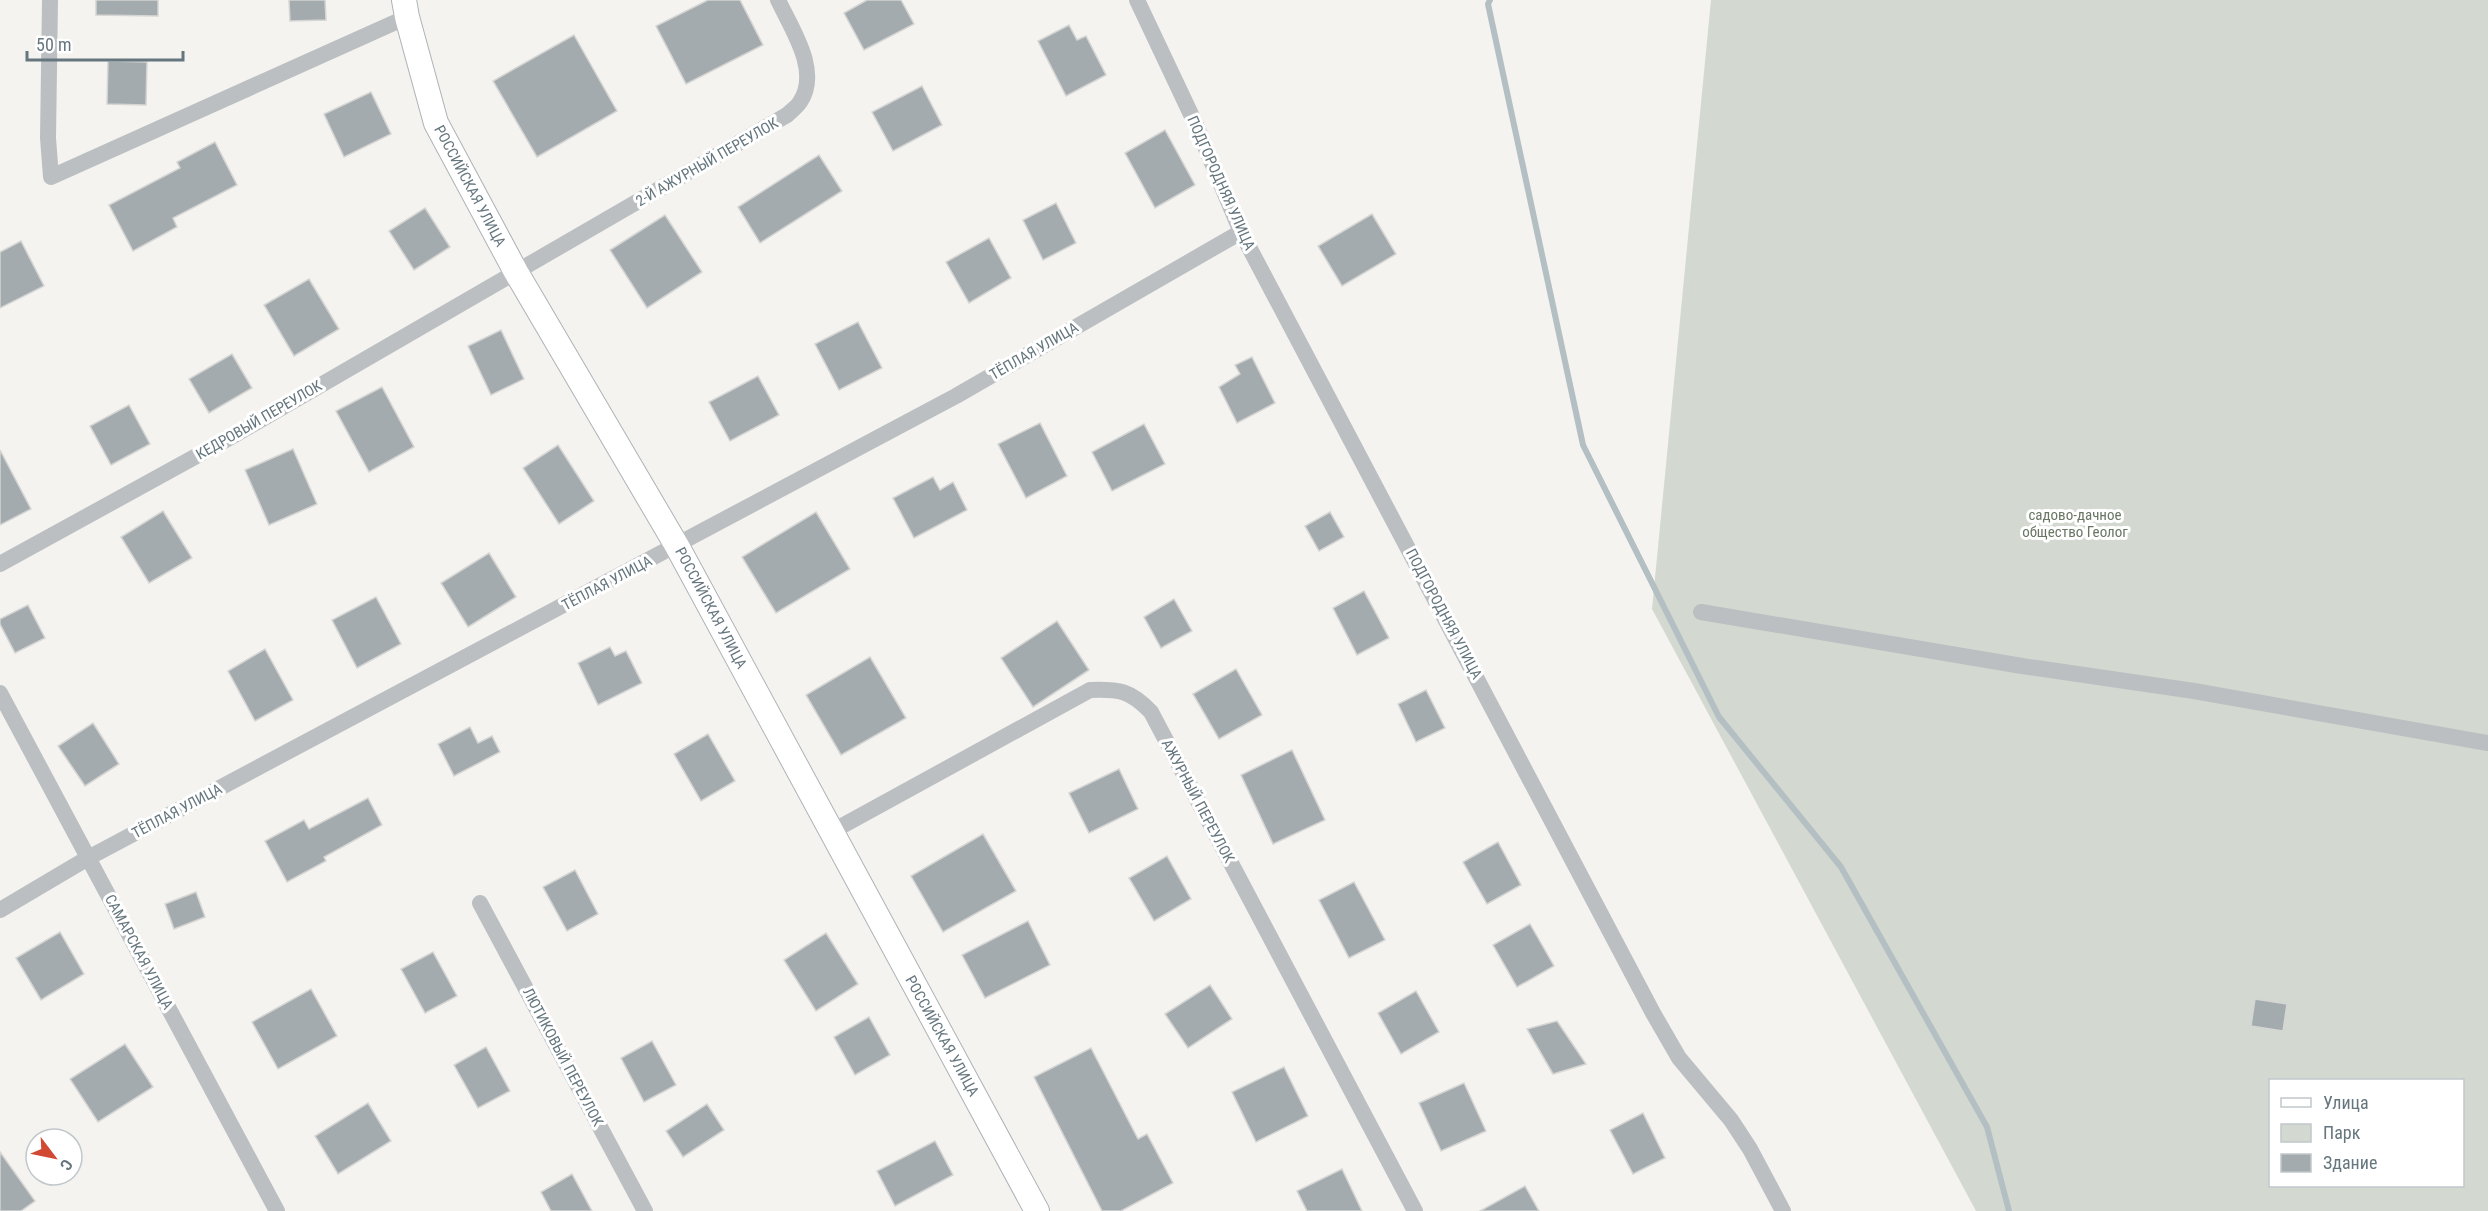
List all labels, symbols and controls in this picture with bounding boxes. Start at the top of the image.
scale bar [27,24,183,62]
text: 50 m [36,34,71,55]
street label: ПОДГОРОДНЯЯ УЛИЦА [1183,113,1259,253]
street label: 2-Й АЖУРНЫЙ ПЕРЕУЛОК [633,114,782,210]
street label: РОССИЙСКАЯ УЛИЦА [430,122,510,250]
street label: ТЁПЛАЯ УЛИЦА [987,318,1082,384]
street label: КЕДРОВЫЙ ПЕРЕУЛОК [193,376,326,463]
park label: садово-дачное общество Геолог [2022,506,2128,541]
street label: РОССИЙСКАЯ УЛИЦА [671,544,751,672]
street label: ПОДГОРОДНЯЯ УЛИЦА [1402,546,1486,683]
street label: ТЁПЛАЯ УЛИЦА [559,552,655,614]
street label: АЖУРНЫЙ ПЕРЕУЛОК [1158,736,1238,866]
street label: ТЁПЛАЯ УЛИЦА [129,780,225,842]
street label: САМАРСКАЯ УЛИЦА [101,891,177,1013]
street label: РОССИЙСКАЯ УЛИЦА [901,973,983,1100]
street label: ЛЮТИКОВЫЙ ПЕРЕУЛОК [519,985,607,1130]
legend [2269,1079,2464,1187]
text: Улица [2323,1092,2369,1113]
text: Парк [2323,1122,2361,1143]
north arrow [24,1127,84,1187]
text: Здание [2323,1152,2377,1173]
text: С [56,1156,77,1174]

